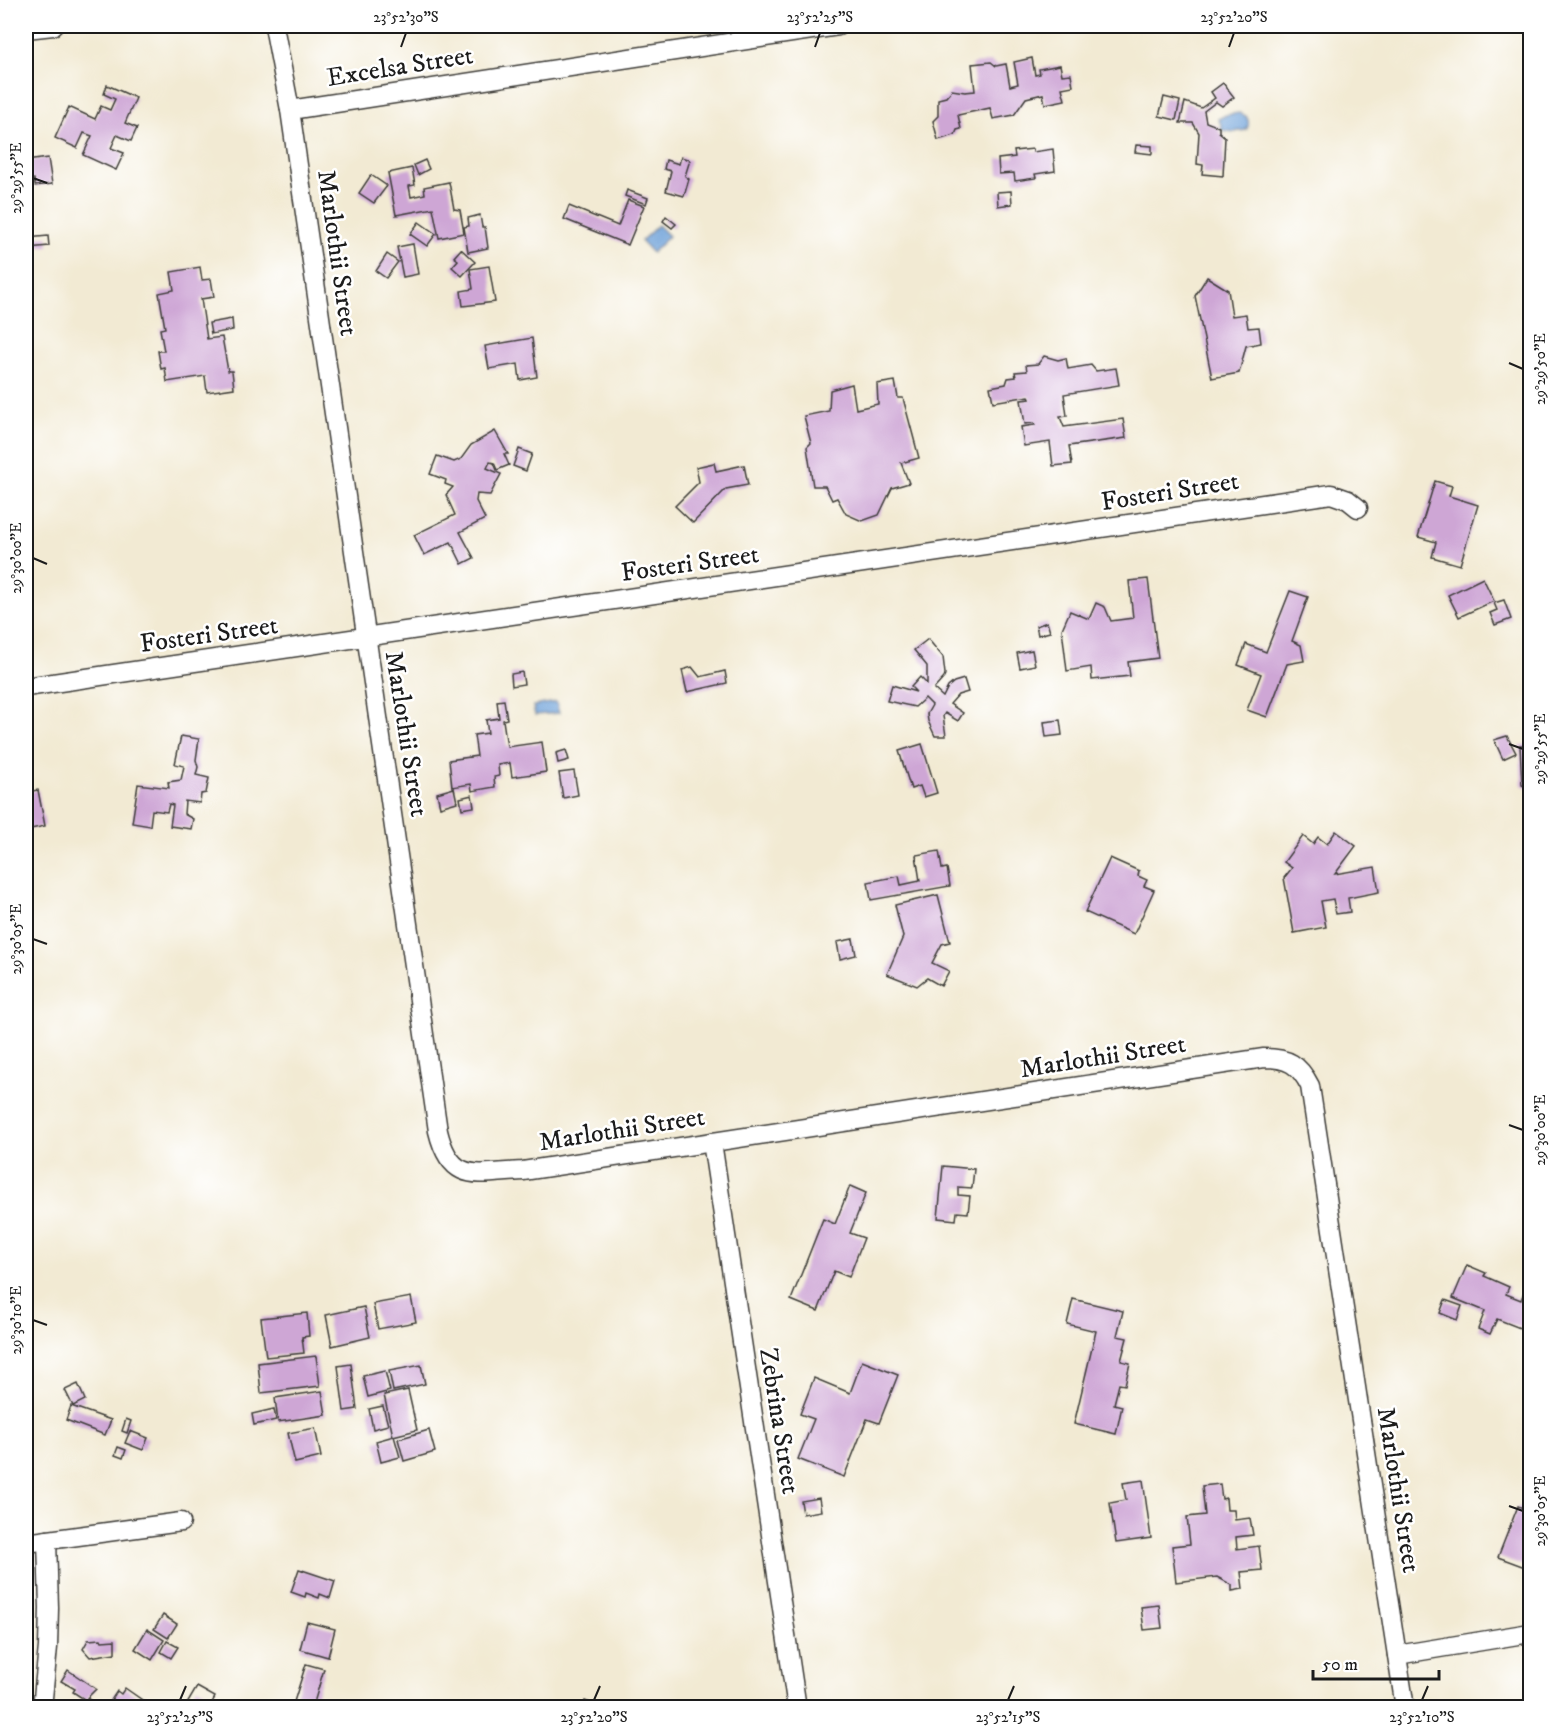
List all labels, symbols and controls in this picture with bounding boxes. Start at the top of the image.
text: 23°52'30"S [373,8,439,27]
text: 23°52'25"S [787,8,853,27]
text: 23°52'20"S [1200,8,1268,27]
street label: Excelsa Street [325,39,475,95]
text: 29°29'55"E [7,142,26,214]
street label: Marlothii Street [309,168,365,338]
text: 29°29'50"E [1531,333,1550,405]
street label: Fosteri Street [1099,465,1241,519]
text: 29°30'00"E [7,522,26,594]
street label: Fosteri Street [619,538,761,590]
street label: Fosteri Street [138,609,280,661]
street label: Marlothii Street [377,649,435,819]
text: 29°29'55"E [1531,713,1550,785]
text: 29°30'05"E [7,903,26,974]
street label: Marlothii Street [1018,1028,1188,1086]
text: 29°30'00"E [1531,1094,1550,1166]
street label: Marlothii Street [537,1101,707,1159]
text: 29°30'10"E [7,1285,26,1354]
street label: Zebrina Street [751,1346,807,1496]
street label: Marlothii Street [1369,1405,1427,1575]
text: 29°30'05"E [1531,1475,1550,1546]
scale bar [1313,1643,1439,1681]
text: 50 m [1322,1654,1358,1676]
text: 23°52'25"S [147,1708,213,1727]
text: 23°52'20"S [560,1708,628,1727]
text: 23°52'15"S [976,1708,1040,1727]
text: 23°52'10"S [1389,1708,1455,1727]

